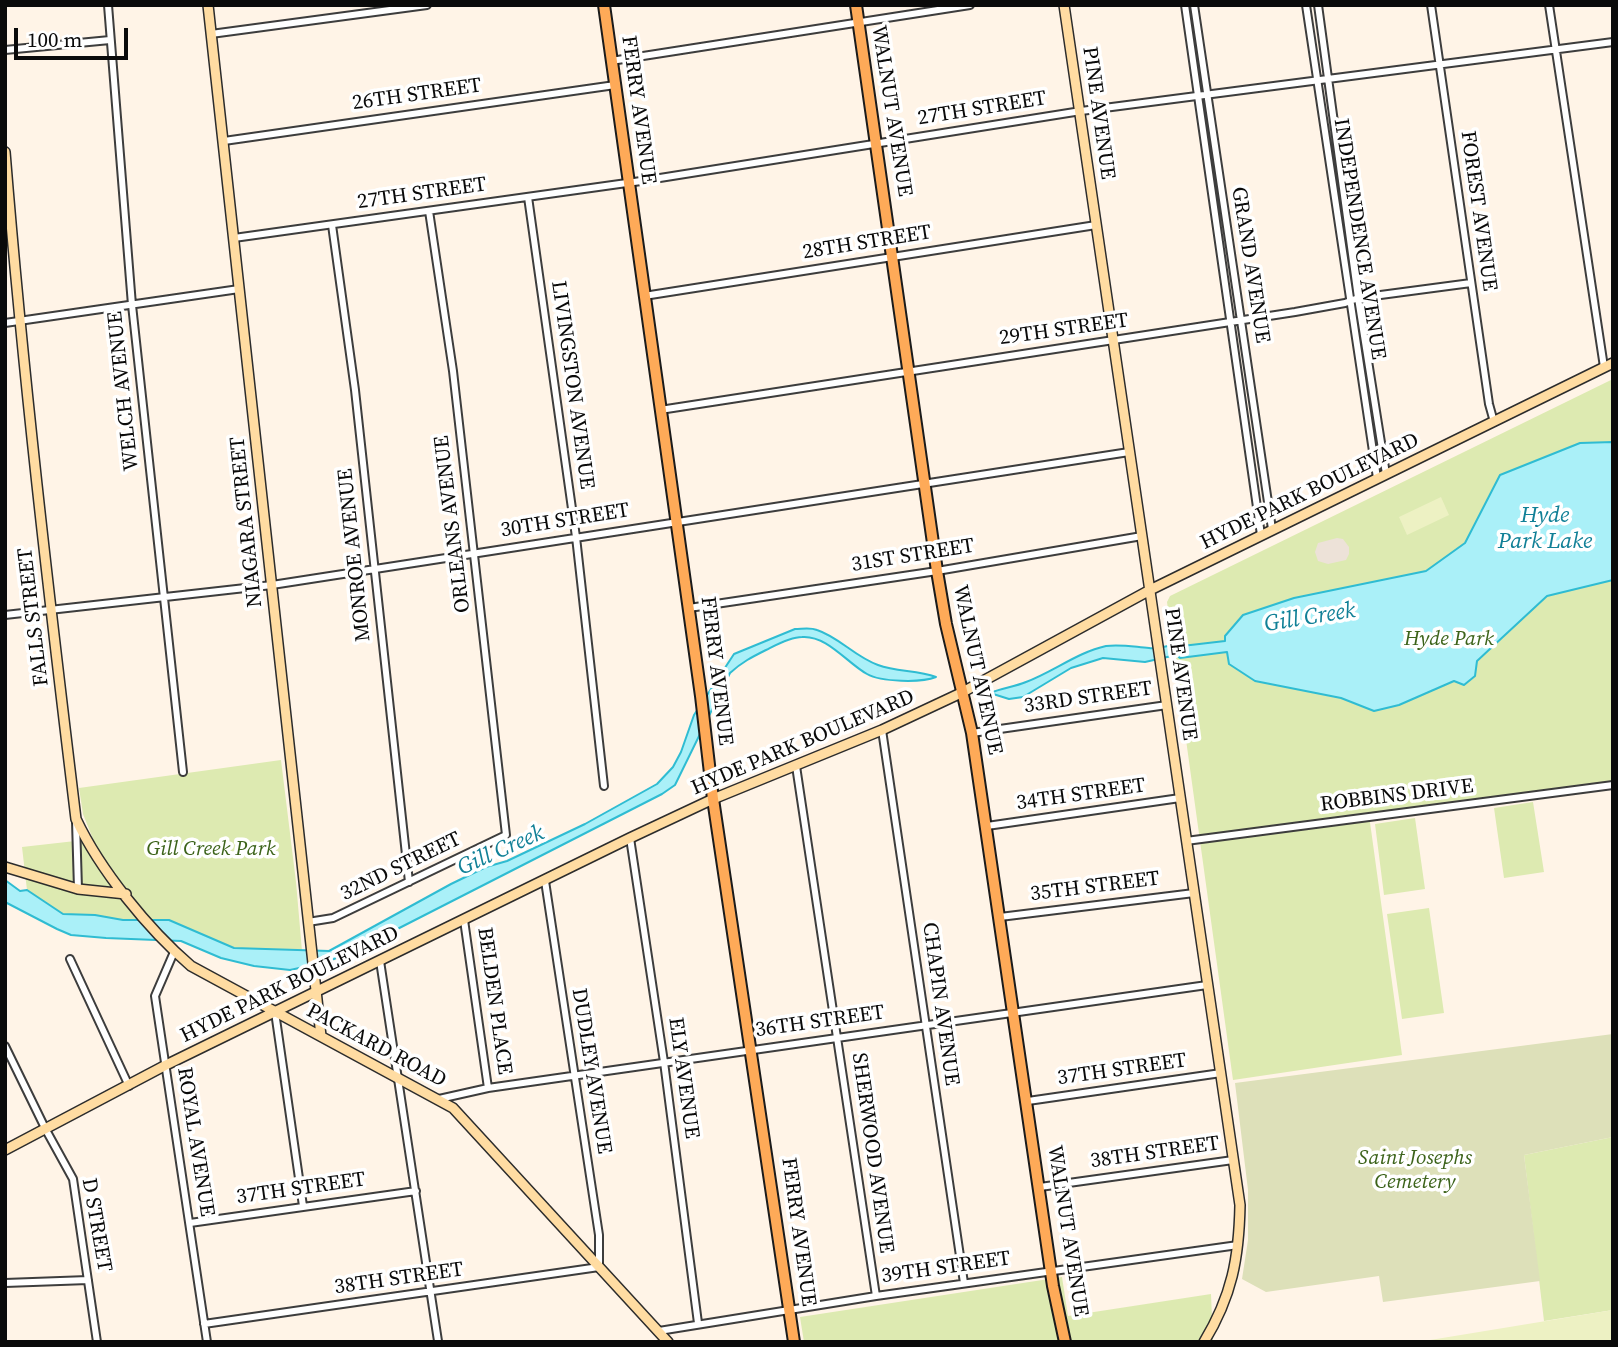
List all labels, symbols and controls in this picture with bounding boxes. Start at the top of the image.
scale bar [18,14,131,58]
street label: WALNUT AVENUE [865,24,917,198]
text: 100 m [27,25,82,54]
street label: FERRY AVENUE [615,34,661,186]
street label: PINE AVENUE [1076,45,1120,181]
street label: 26TH STREET [351,73,483,117]
street label: 27TH STREET [916,86,1048,132]
street label: INDEPENDENCE AVENUE [1327,117,1391,361]
street label: FOREST AVENUE [1454,129,1502,293]
street label: 27TH STREET [356,172,488,216]
street label: GRAND AVENUE [1225,185,1275,345]
street label: 28TH STREET [801,220,933,266]
street label: LIVINGSTON AVENUE [545,279,599,491]
street label: 29TH STREET [998,308,1130,352]
street label: WELCH AVENUE [103,310,145,472]
street label: HYDE PARK BOULEVARD [1197,428,1423,556]
street label: ORLEANS AVENUE [430,434,476,614]
street label: NIAGARA STREET [226,435,268,609]
street label: MONROE AVENUE [333,467,377,643]
street label: 30TH STREET [499,498,631,544]
water label: Hyde Park Lake [1498,502,1592,556]
street label: 31ST STREET [850,534,976,578]
street label: FALLS STREET [13,546,55,688]
street label: WALNUT AVENUE [947,583,1007,757]
street label: FERRY AVENUE [694,595,738,747]
water label: Gill Creek [1262,597,1358,639]
street label: PINE AVENUE [1158,606,1202,742]
park label: Hyde Park [1404,627,1494,653]
street label: 33RD STREET [1022,677,1154,719]
street label: HYDE PARK BOULEVARD [688,685,918,801]
street label: 34TH STREET [1015,773,1147,817]
street label: ROBBINS DRIVE [1319,774,1475,818]
water label: Gill Creek [453,820,549,882]
street label: 32ND STREET [337,827,465,907]
park label: Gill Creek Park [146,837,276,863]
street label: 35TH STREET [1029,867,1161,907]
street label: HYDE PARK BOULEVARD [177,921,403,1049]
street label: CHAPIN AVENUE [916,921,964,1087]
street label: BELDEN PLACE [471,926,517,1076]
street label: DUDLEY AVENUE [565,986,617,1156]
street label: PACKARD ROAD [302,999,450,1093]
street label: 36TH STREET [754,1000,886,1044]
street label: ELY AVENUE [662,1016,704,1140]
street label: 37TH STREET [1056,1048,1188,1092]
street label: SHERWOOD AVENUE [845,1051,899,1255]
street label: ROYAL AVENUE [171,1066,219,1218]
street label: 38TH STREET [1089,1131,1221,1175]
street label: WALNUT AVENUE [1041,1144,1093,1318]
park label: Saint Josephs Cemetery [1358,1146,1472,1196]
street label: FERRY AVENUE [775,1156,821,1308]
street label: 37TH STREET [235,1167,367,1211]
street label: D STREET [75,1176,117,1274]
street label: 39TH STREET [880,1246,1012,1290]
street label: 38TH STREET [333,1257,465,1301]

